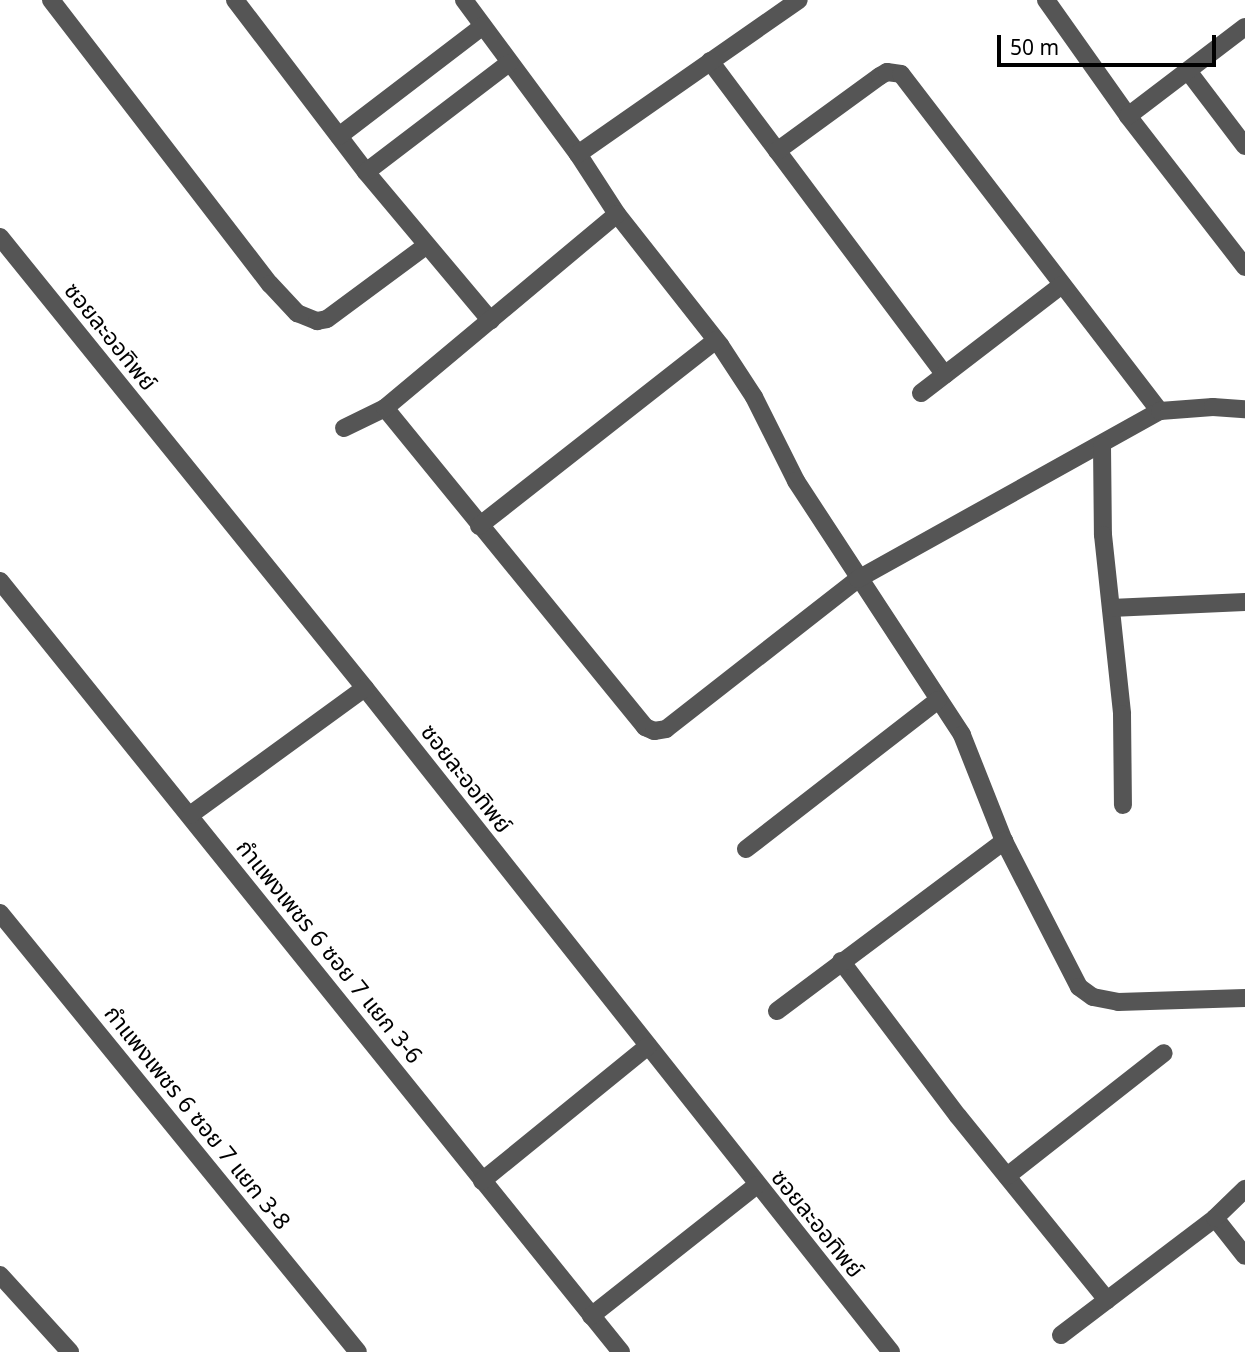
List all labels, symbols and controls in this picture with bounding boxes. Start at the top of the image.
scale bar [1000,21,1219,65]
text: 50 m [1010,33,1059,61]
street label: ซอยละออทิพย์ [59,277,163,395]
street label: ซอยละออทิพย์ [416,718,518,838]
street label: กำแพงเพชร 6 ซอย 7 แยก 3-6 [231,834,429,1068]
street label: กำแพงเพชร 6 ซอย 7 แยก 3-8 [99,1000,297,1234]
street label: ซอยละออทิพย์ [766,1164,870,1282]

